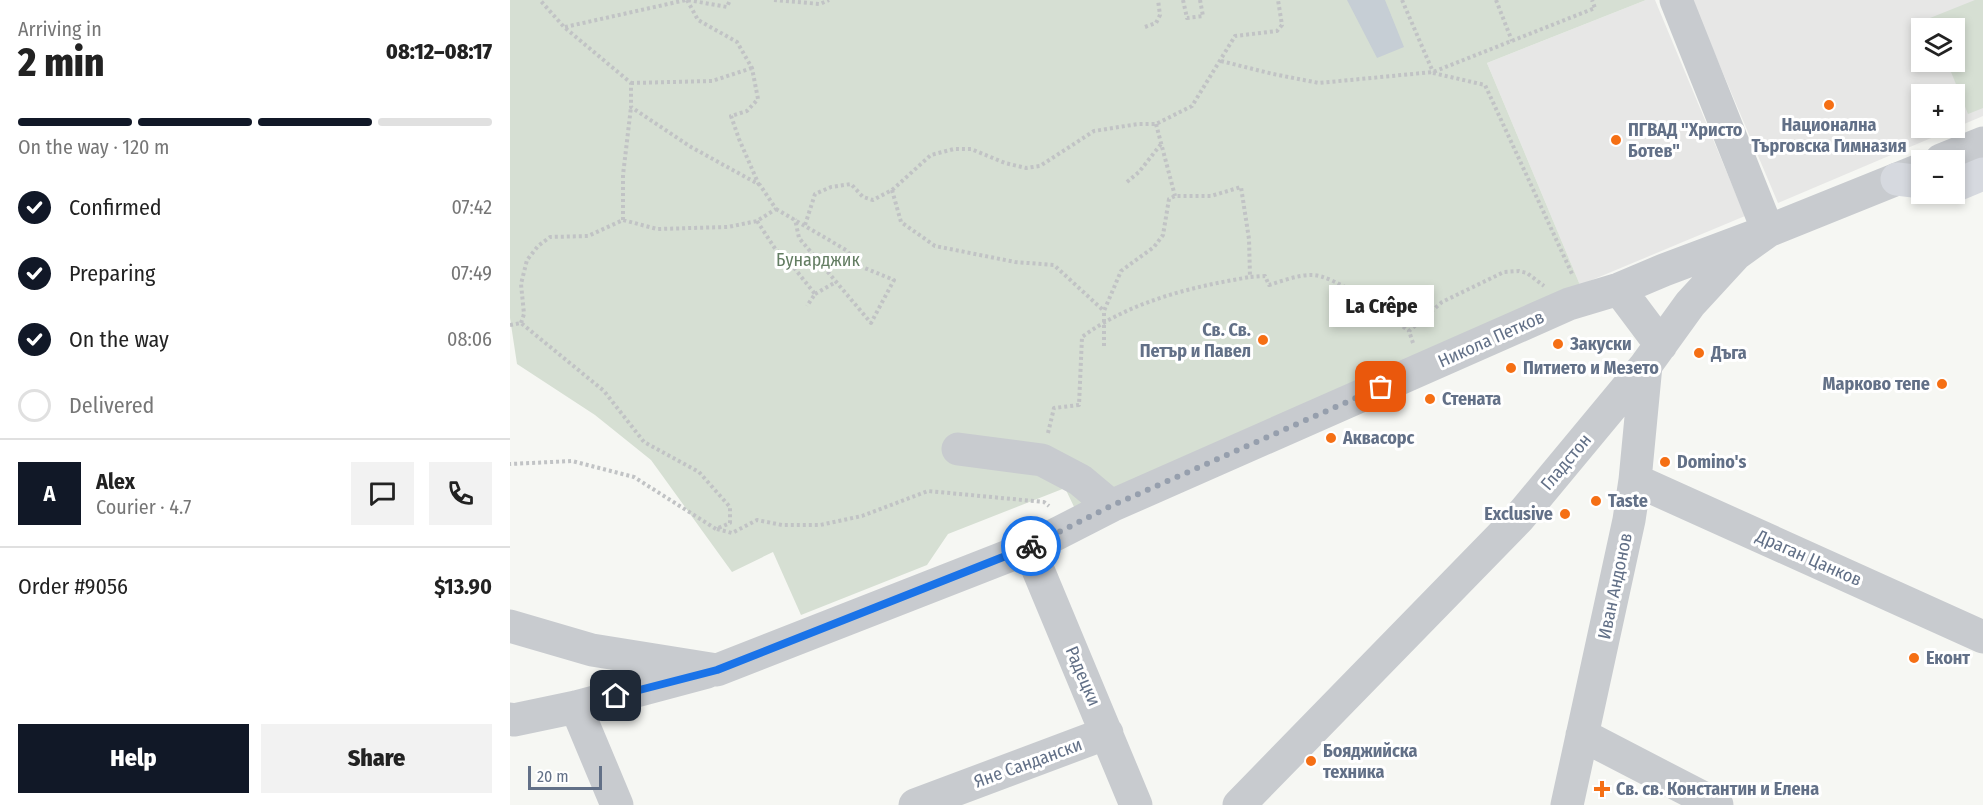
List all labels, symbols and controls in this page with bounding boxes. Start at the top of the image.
text: Arriving in [18,17,102,41]
map controls [1911,18,1965,204]
button: layers [1911,18,1965,72]
text: 08:12–08:17 [386,38,492,65]
text: 2 min [18,40,104,86]
button: + [1911,84,1965,138]
marker: Национална Търговска Гимназия [1822,98,1836,112]
place label: Национална Търговска Гимназия [1751,114,1907,157]
place label: ПГВАД "Христо Ботев" [1628,119,1743,162]
marker: ПГВАД "Христо Ботев" [1609,133,1623,147]
text: On the way · 120 m [18,135,169,159]
button: − [1911,150,1965,204]
icon: check [18,191,51,224]
text: Confirmed [69,194,162,221]
text: 07:42 [451,195,492,219]
park label: Бунарджик [776,249,861,271]
icon: check [18,257,51,290]
text: Preparing [69,260,155,287]
text: 07:49 [451,261,492,285]
callout: La Crêpe [1328,285,1434,327]
text: La Crêpe [1346,294,1417,318]
street label: Никола Петков [1435,306,1547,372]
place label: Св. Св. Петър и Павел [1140,319,1251,362]
icon: check [18,323,51,356]
text: On the way [69,326,169,353]
text: 08:06 [447,327,492,351]
marker: Св. Св. Петър и Павел [1256,333,1270,347]
place label: Закуски [1569,333,1632,355]
marker: Закуски [1551,337,1565,351]
place label: Дъга [1710,342,1747,364]
marker: Дъга [1692,346,1706,360]
place label: Питието и Мезето [1523,357,1659,379]
pin [1355,361,1406,412]
marker: Питието и Мезето [1504,361,1518,375]
icon: bag [1364,370,1397,403]
place label: Марково тепе [1823,373,1930,395]
marker: Марково тепе [1935,377,1949,391]
place label: Стената [1442,388,1501,410]
text: Delivered [69,392,154,419]
marker: Стената [1423,392,1437,406]
place label: Аквасорс [1342,427,1415,449]
street label: Гладстон [1536,429,1596,495]
marker: Аквасорс [1324,431,1338,445]
place label: Domino's [1677,451,1746,473]
marker: Domino's [1658,455,1672,469]
button: chat [351,462,414,525]
button: phone [429,462,492,525]
text: Alex [96,468,135,495]
text: A [44,480,55,507]
place label: Taste [1608,490,1648,512]
marker: Taste [1589,494,1603,508]
text: Courier · 4.7 [96,495,191,519]
place label: Exclusive [1484,503,1553,525]
marker: Exclusive [1558,507,1572,521]
courier [1001,516,1061,576]
street label: Драган Цанков [1752,525,1865,591]
icon: bike [1015,530,1048,563]
street label: Иван Андонов [1593,531,1637,641]
text: Order #9056 [18,573,128,600]
text: $13.90 [434,573,492,600]
street label: Радецки [1061,643,1105,709]
place label: Еконт [1926,647,1970,669]
marker: Еконт [1907,651,1921,665]
pin [590,670,641,721]
icon: home [599,679,632,712]
button: Help [18,724,249,793]
button: Share [261,724,492,793]
street label: Яне Сандански [971,733,1085,793]
place label: Бояджийска техника [1323,740,1418,783]
marker: Бояджийска техника [1304,754,1318,768]
scale bar [528,763,602,790]
text: 20 m [537,767,568,786]
place label: Св. св. Константин и Елена [1616,778,1819,800]
marker: Св. св. Константин и Елена [1593,780,1611,798]

